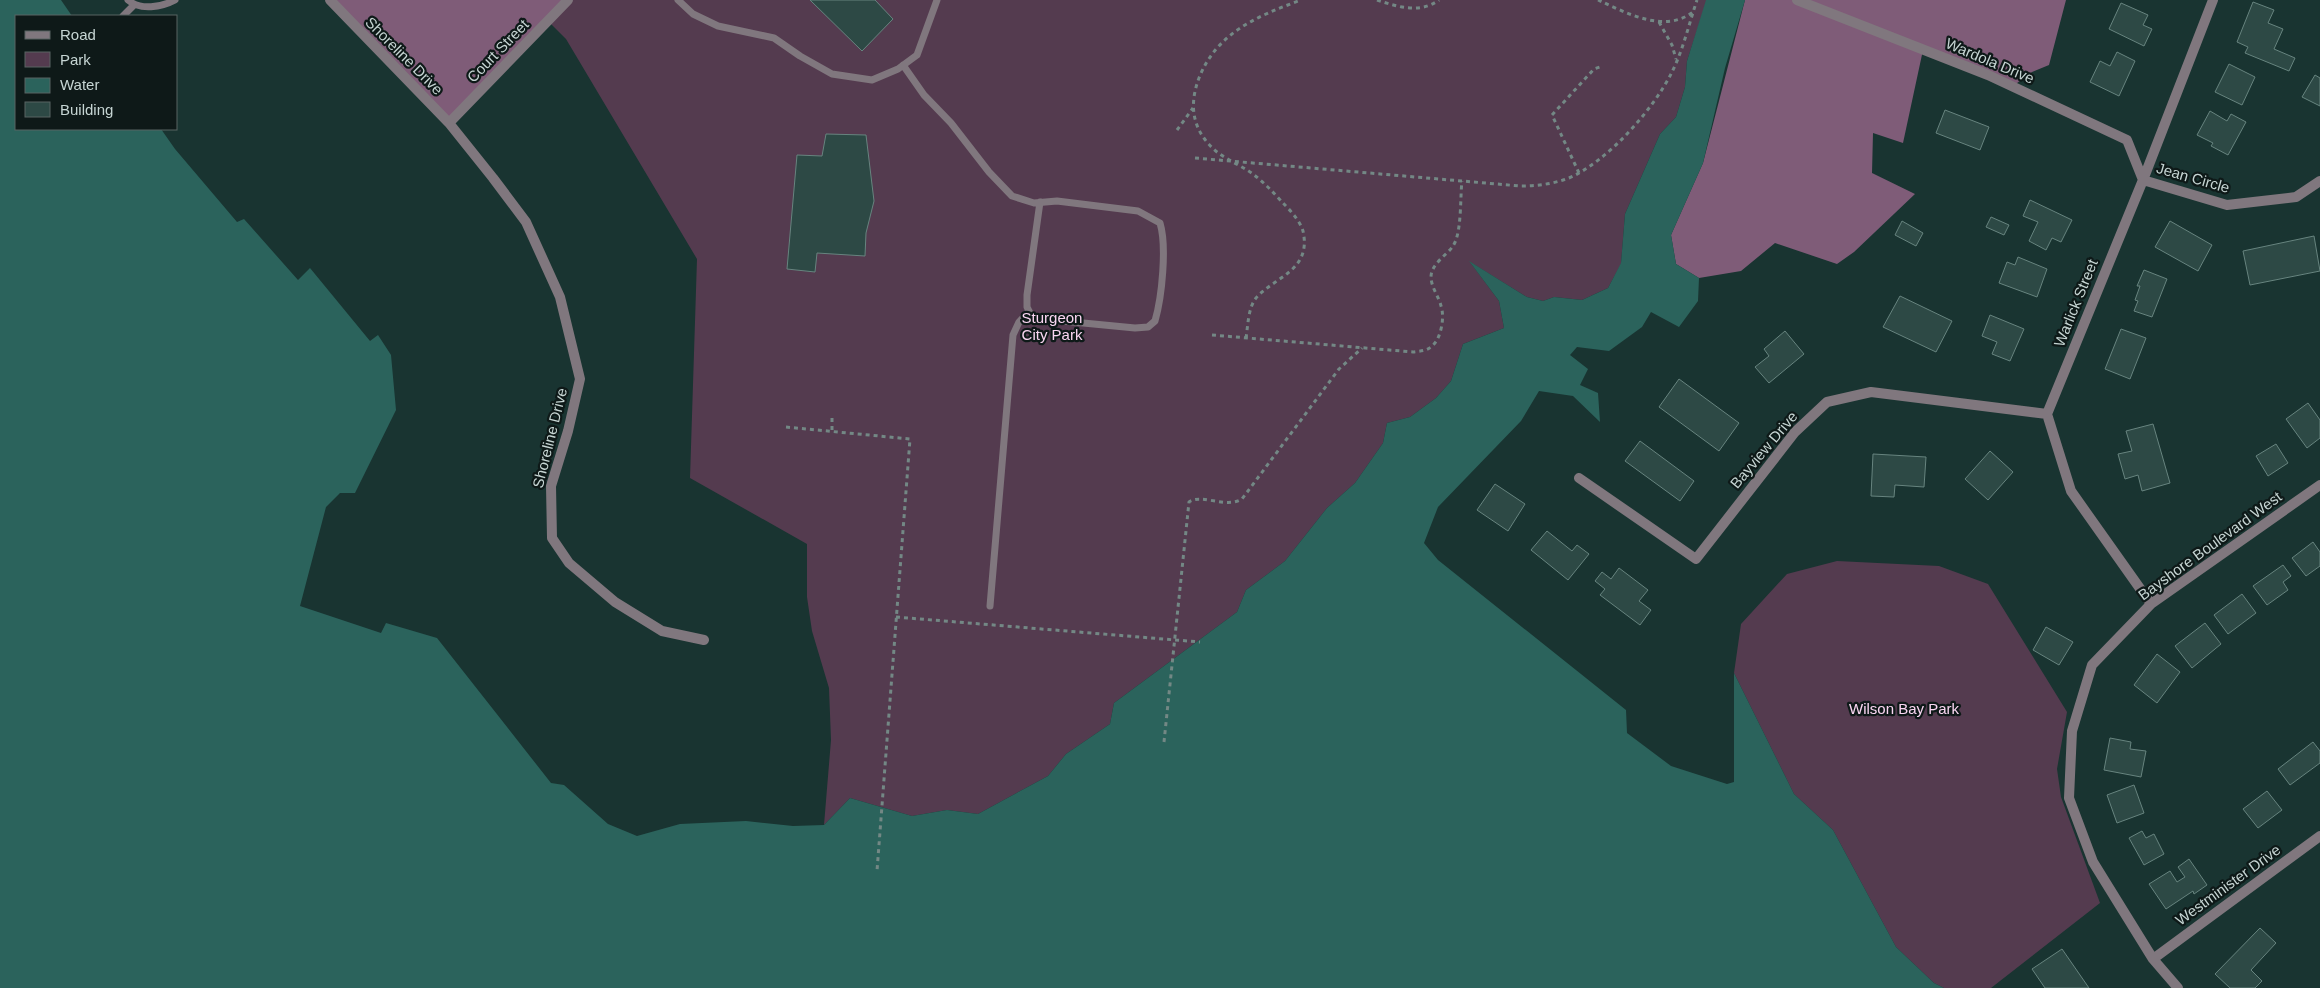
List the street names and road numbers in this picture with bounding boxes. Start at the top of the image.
street label: Shoreline Drive [362,13,447,98]
street label: Court Street [463,15,532,86]
street label: Wardola Drive [1943,34,2037,87]
street label: Jean Circle [2155,159,2232,196]
street label: Warlick Street [2050,256,2101,349]
street label: Shoreline Drive [529,386,570,490]
street label: Bayview Drive [1727,408,1801,492]
street label: Bayshore Boulevard West [2135,487,2285,603]
street label: Westminister Drive [2172,841,2283,928]

